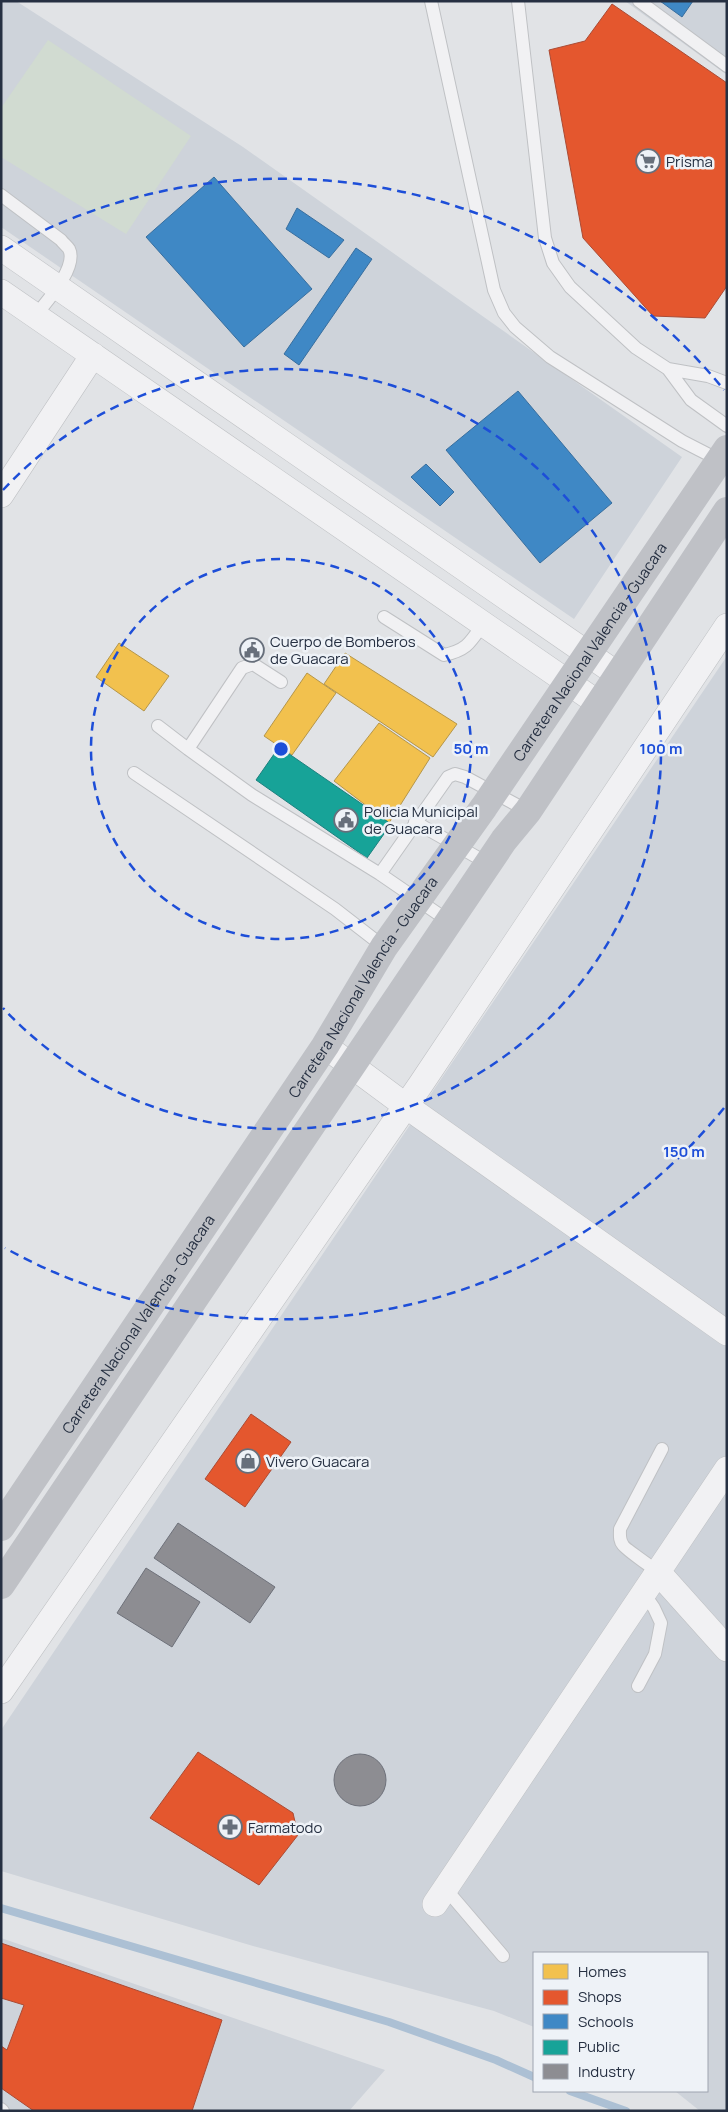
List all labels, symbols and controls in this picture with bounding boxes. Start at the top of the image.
supermarket icon: Prisma [635,148,661,174]
place label: Prisma [666,151,713,172]
street label: Carretera Nacional Valencia - Guacara [508,538,671,765]
place label: Cuerpo de Bomberos de Guacara [270,631,416,669]
public building icon: Cuerpo de Bomberos de Guacara [239,637,265,663]
text: 50 m [453,738,489,759]
text: 100 m [640,738,682,759]
centre of rings [272,740,290,758]
place label: Policia Municipal de Guacara [364,801,478,839]
public building icon: Policia Municipal de Guacara [333,807,359,833]
street label: Carretera Nacional Valencia - Guacara [283,872,442,1102]
text: 150 m [663,1141,705,1162]
street label: Carretera Nacional Valencia - Guacara [56,1210,219,1438]
shop icon: Vivero Guacara [235,1448,261,1474]
place label: Vivero Guacara [266,1451,369,1472]
pharmacy icon: Farmatodo [217,1814,243,1840]
place label: Farmatodo [248,1817,323,1838]
legend [533,1952,708,2092]
text: Homes [578,1961,627,1982]
text: Shops [578,1986,622,2007]
text: Schools [578,2011,634,2032]
text: Public [578,2036,620,2057]
text: Industry [578,2061,635,2082]

